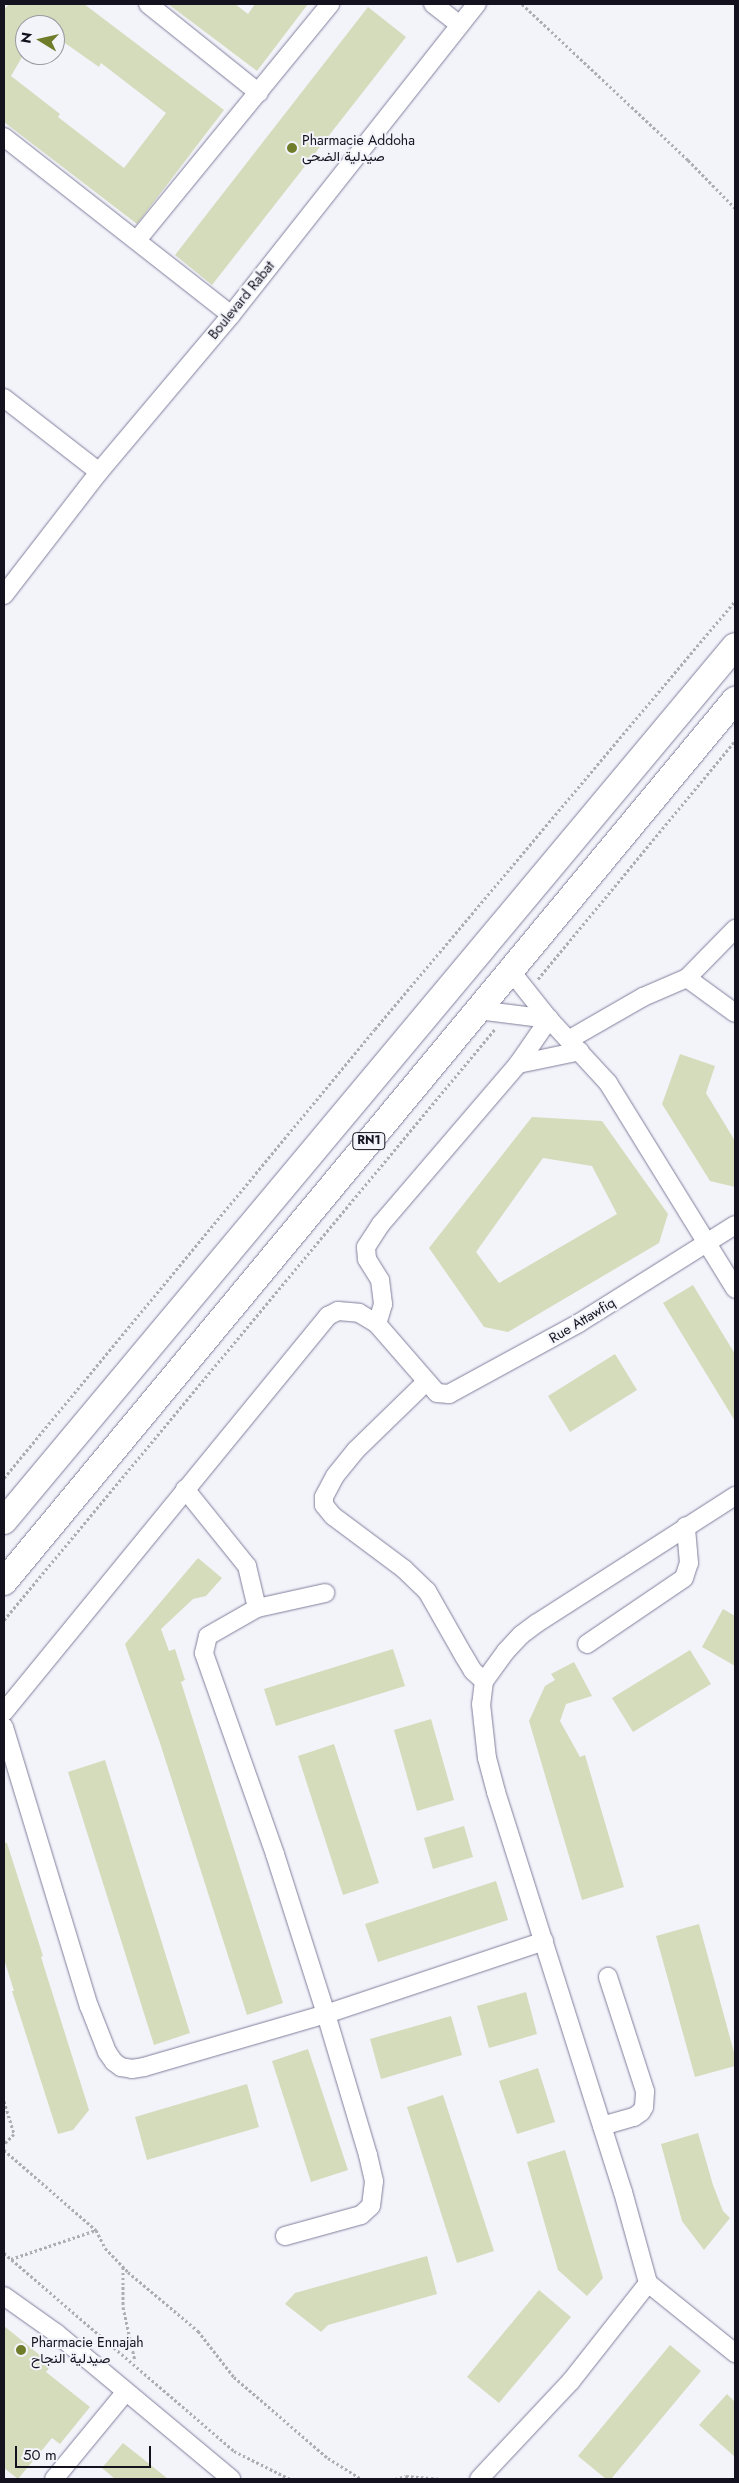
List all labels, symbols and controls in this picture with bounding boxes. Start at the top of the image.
north arrow [15,15,65,65]
text: N [15,31,37,45]
place label: Pharmacie Addoha صيدلية الضحى [302,132,415,164]
marker: Pharmacie Addoha صيدلية الضحى [286,142,298,154]
street label: Boulevard Rabat [204,258,278,342]
road number: RN1 [352,1132,386,1150]
street label: Rue Attawfiq [546,1294,618,1346]
place label: Pharmacie Ennajah صيدلية النجاح [31,2334,144,2366]
marker: Pharmacie Ennajah صيدلية النجاح [15,2344,27,2356]
scale bar [18,2436,154,2468]
text: 50 m [23,2444,57,2466]

